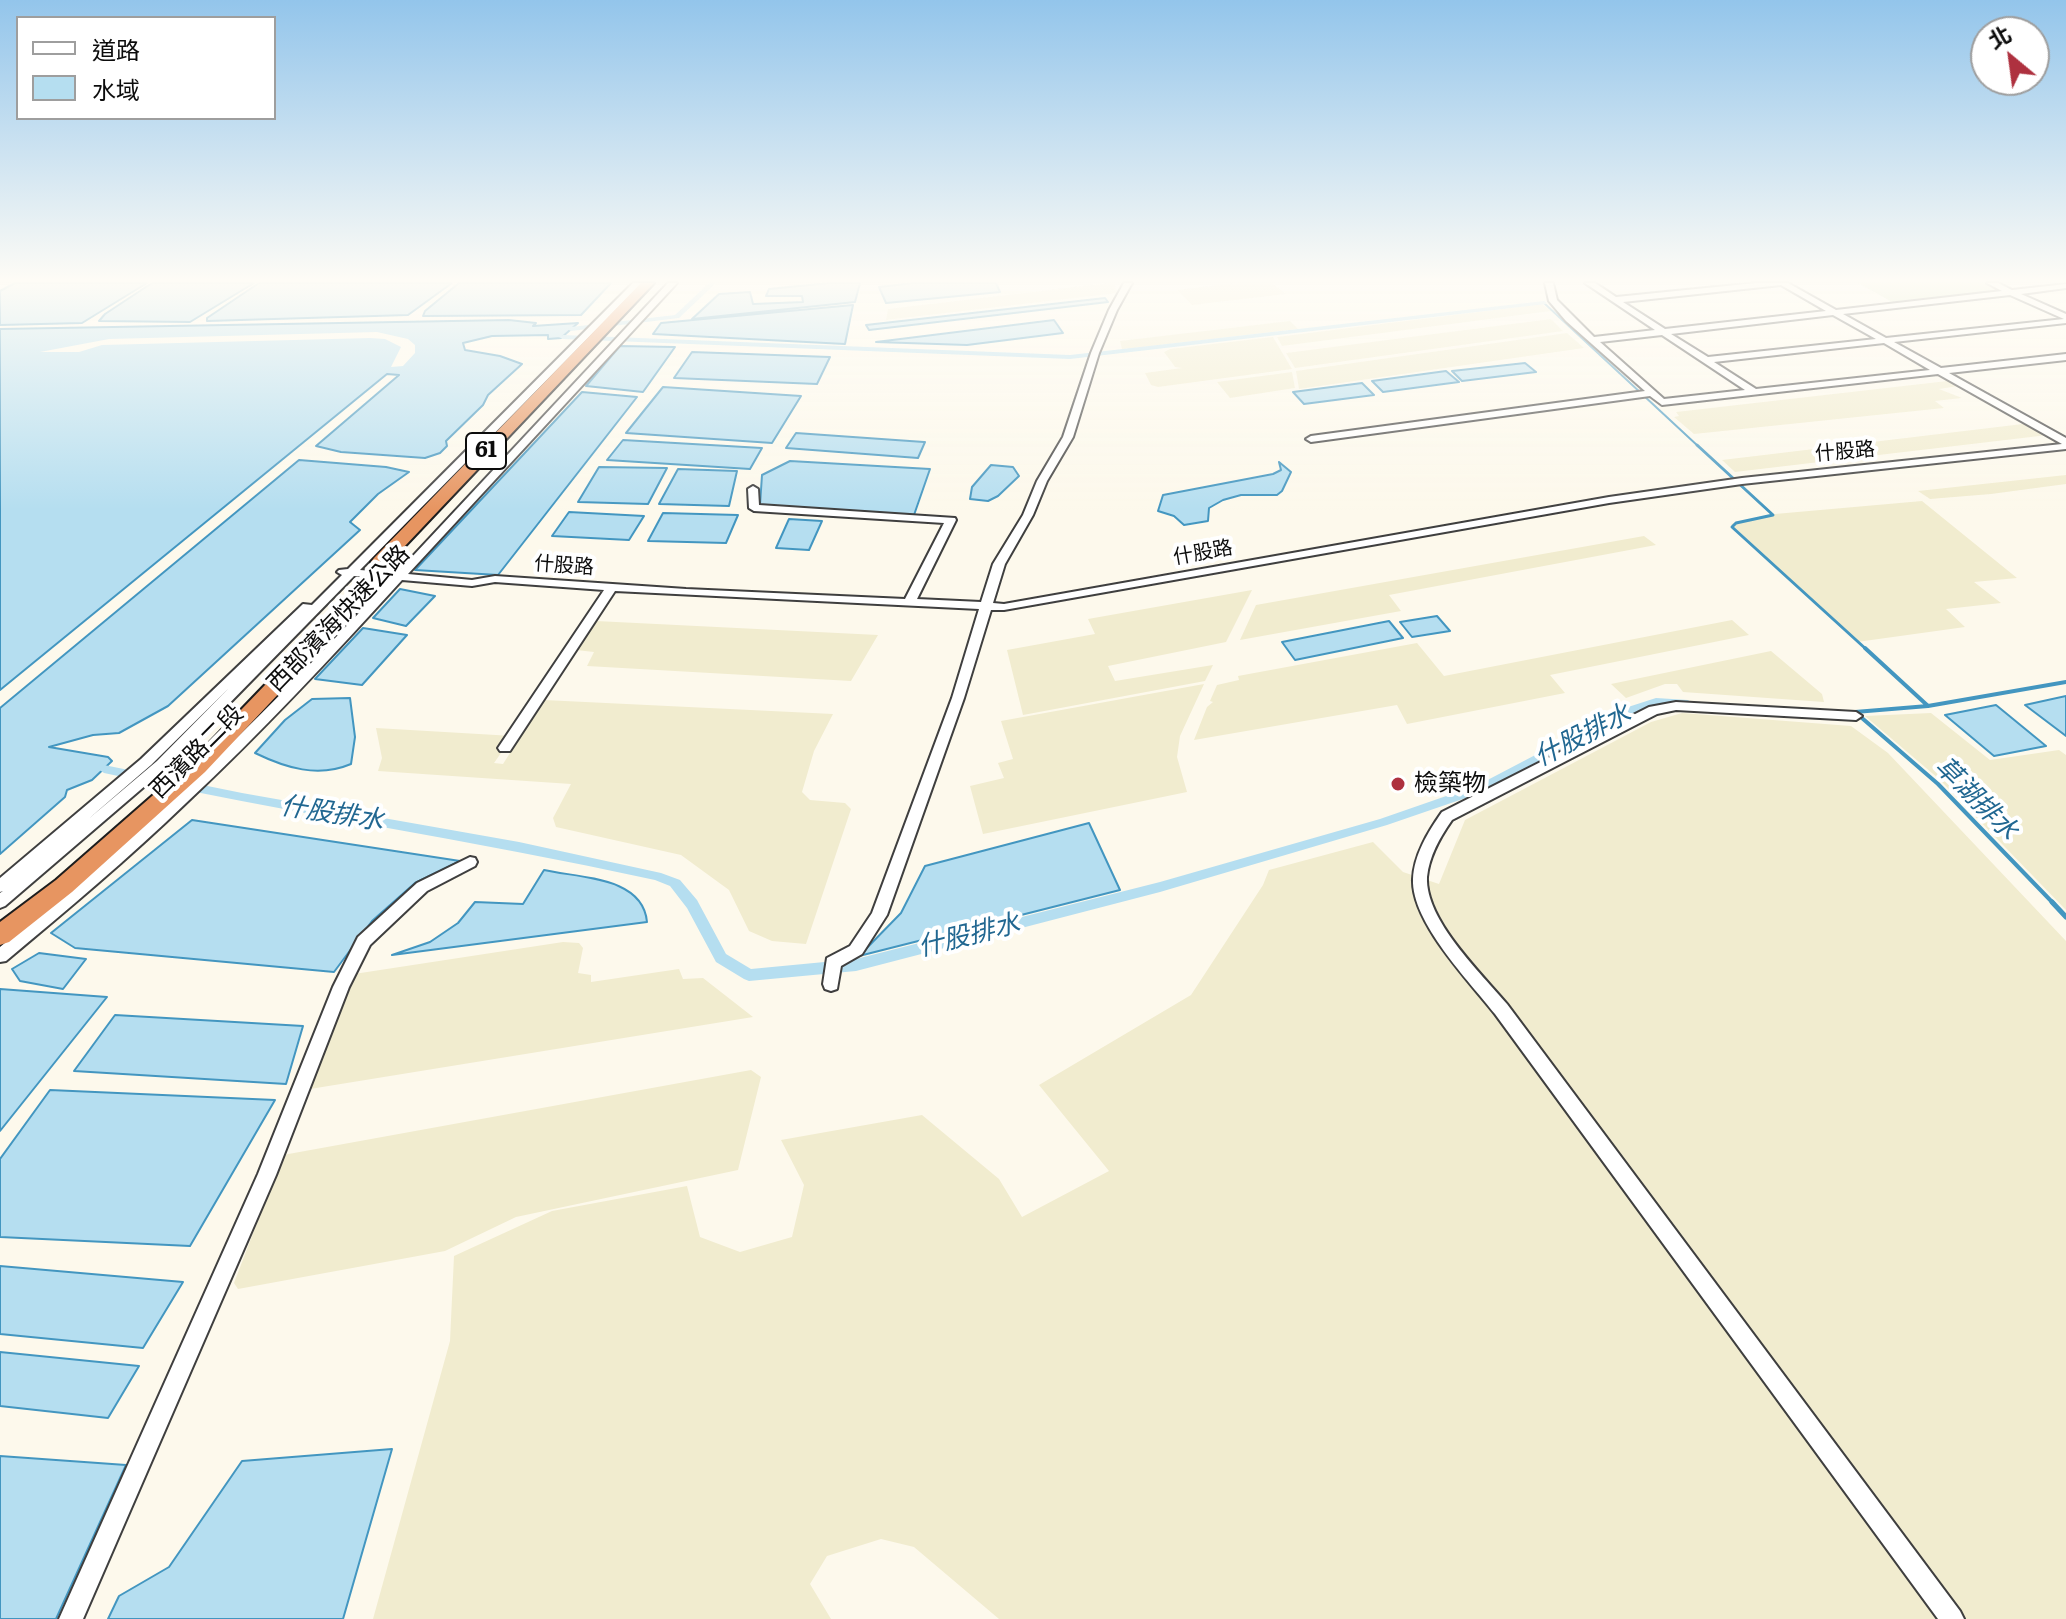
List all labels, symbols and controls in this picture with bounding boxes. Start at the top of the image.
legend [16,16,276,120]
north arrow [1970,16,2050,96]
text: 北 [1981,17,2017,56]
text: 道路 [92,31,140,66]
text: 水域 [92,71,140,106]
road number: 61 [466,433,506,469]
street label: 什股路 [1814,437,1876,467]
street label: 什股路 [1171,536,1235,570]
street label: 西部濱海快速公路 [262,540,416,698]
street label: 什股路 [533,552,595,580]
water label: 什股排水 [1530,698,1636,774]
street label: 西濱路二段 [144,699,250,805]
water label: 草湖排水 [1928,751,2024,847]
place label: 檢築物 [1414,770,1486,798]
marker: 檢築物 [1389,775,1407,793]
water label: 什股排水 [278,790,386,838]
water label: 什股排水 [915,908,1023,964]

